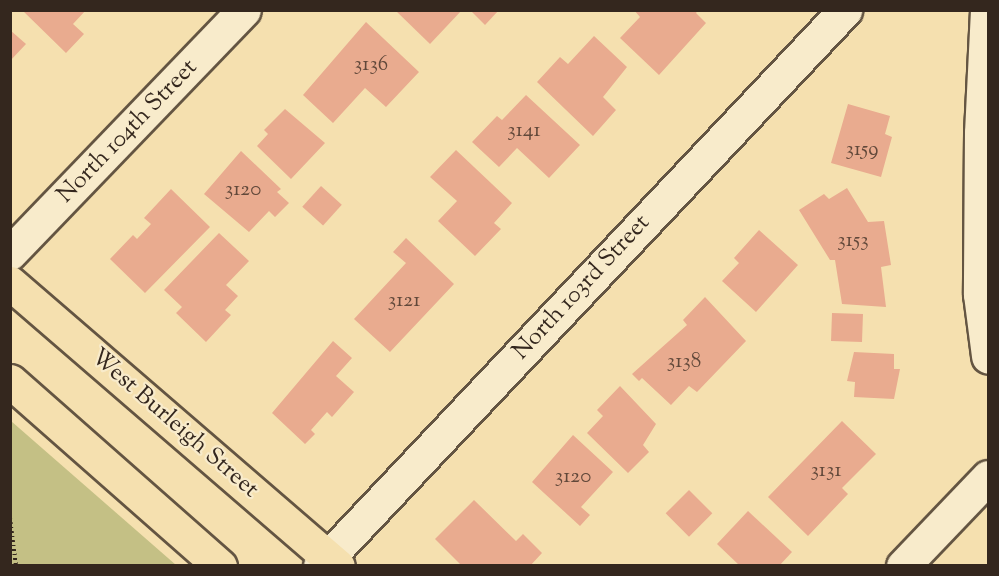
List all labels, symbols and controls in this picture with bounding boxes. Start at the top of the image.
house number: 3136 [354,52,388,78]
street label: North 104th Street [52,54,204,210]
house number: 3141 [507,118,541,144]
house number: 3159 [845,137,879,163]
house number: 3120 [225,177,261,203]
street label: North 103rd Street [507,209,657,367]
house number: 3153 [837,228,869,254]
house number: 3121 [388,288,420,314]
street label: West Burleigh Street [84,343,264,505]
house number: 3138 [667,349,701,375]
house number: 3131 [810,458,842,484]
house number: 3120 [555,464,591,490]

